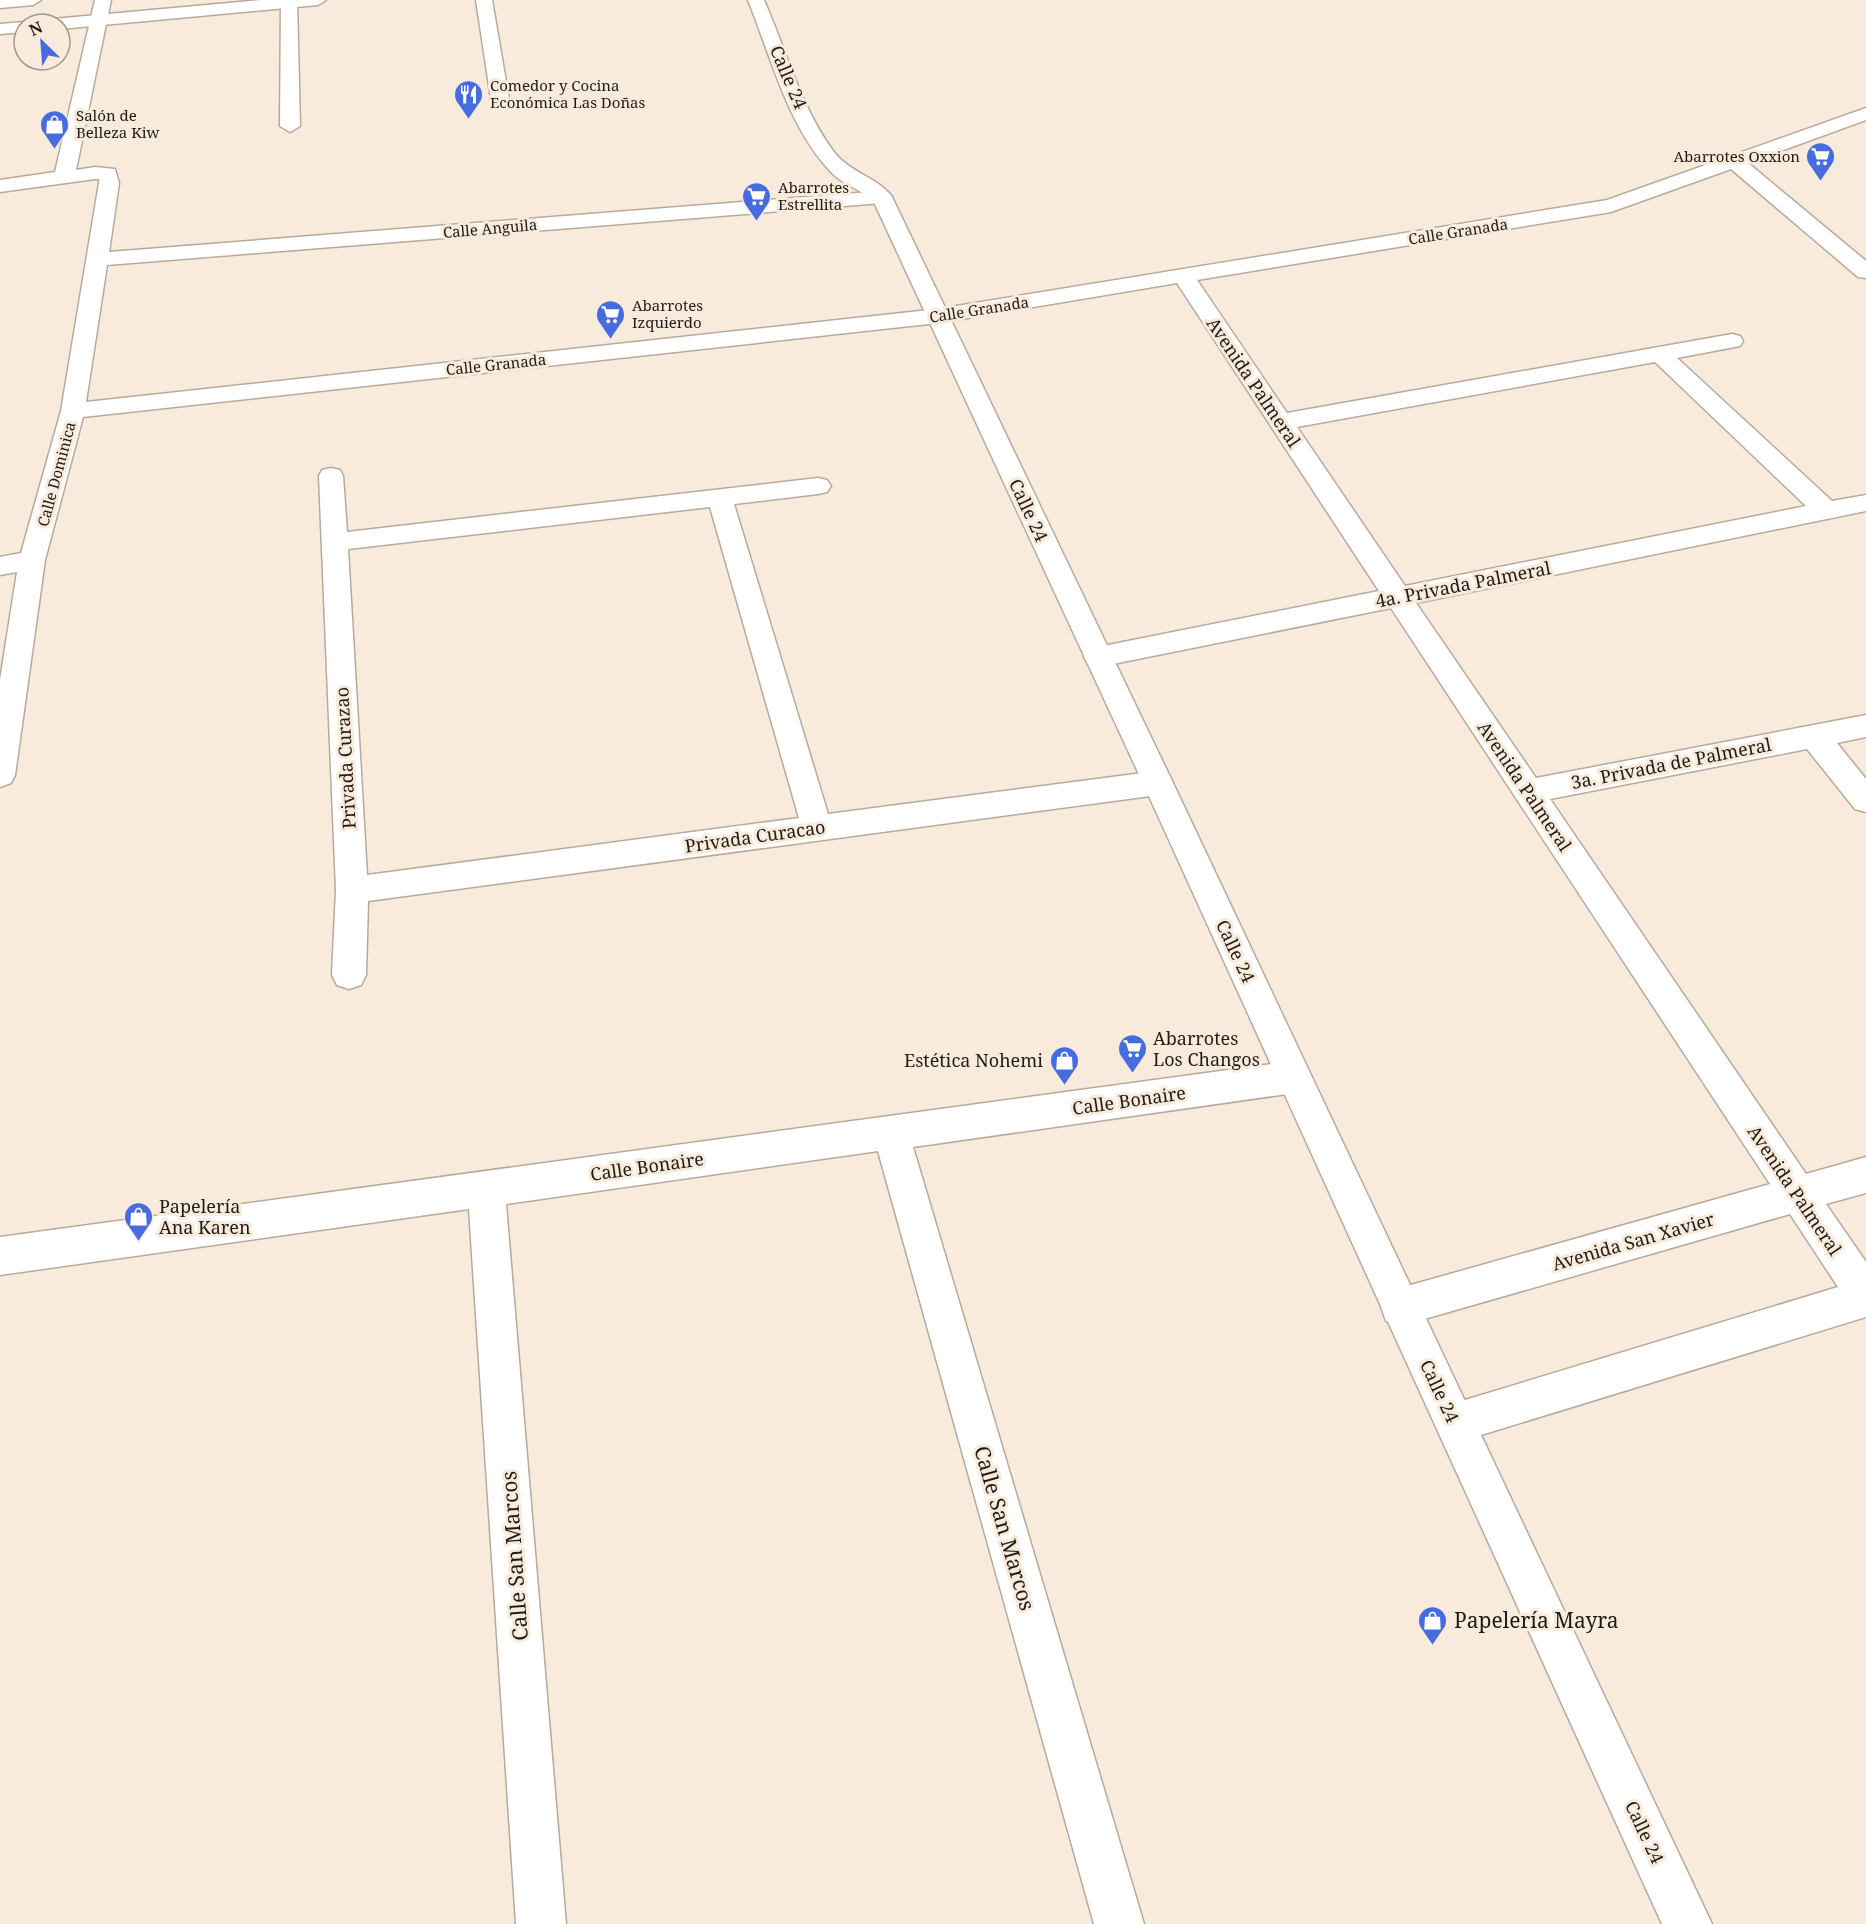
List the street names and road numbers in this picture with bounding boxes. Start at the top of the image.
street label: Calle 24 [765,42,813,112]
street label: Calle Granada [1407,213,1509,249]
street label: Calle Anguila [442,214,538,242]
street label: Calle Granada [928,291,1030,327]
street label: Avenida Palmeral [1202,312,1307,452]
street label: Calle Granada [445,349,547,379]
street label: Calle Dominica [32,419,80,529]
street label: Calle 24 [1004,475,1054,545]
street label: 4a. Privada Palmeral [1373,555,1553,613]
street label: Privada Curazao [329,686,361,830]
street label: Avenida Palmeral [1473,716,1578,856]
street label: 3a. Privada de Palmeral [1569,732,1773,794]
street label: Privada Curacao [683,814,827,858]
street label: Calle 24 [1211,916,1261,986]
street label: Calle Bonaire [1071,1080,1187,1120]
street label: Avenida Palmeral [1743,1120,1848,1260]
street label: Calle Bonaire [589,1146,705,1186]
street label: Avenida San Xavier [1549,1206,1717,1276]
street label: Calle 24 [1415,1356,1465,1426]
street label: Calle San Marcos [968,1442,1042,1614]
street label: Calle San Marcos [494,1470,534,1642]
street label: Calle 24 [1620,1797,1670,1867]

